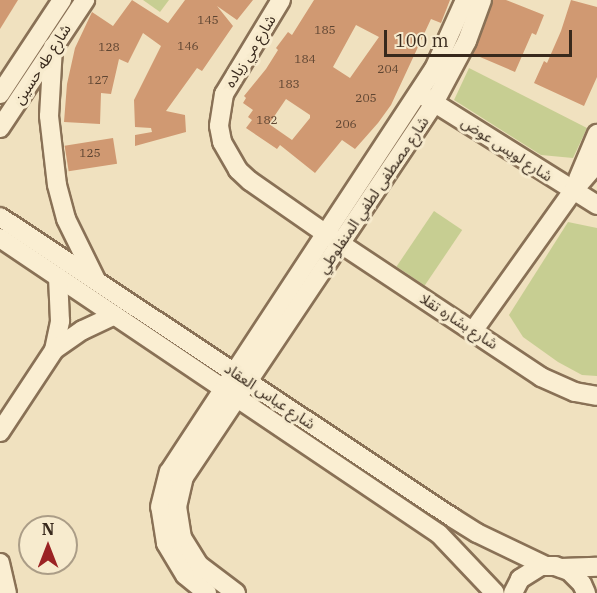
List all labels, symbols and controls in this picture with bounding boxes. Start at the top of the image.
street label: شارع مي زياده [221,11,279,91]
house number: 145 [197,13,219,27]
scale bar [387,18,574,56]
street label: شارع طه حسين [9,21,75,107]
house number: 185 [314,23,336,37]
text: 100 m [395,29,449,52]
house number: 146 [177,39,199,53]
house number: 128 [98,40,120,54]
house number: 184 [294,52,316,66]
house number: 204 [377,62,399,76]
house number: 127 [87,73,109,87]
house number: 183 [278,77,300,91]
house number: 205 [355,91,377,105]
house number: 182 [256,113,278,127]
street label: شارع مصطفى لطفي المنفلوطي [314,113,432,277]
street label: شارع لويس عوض [458,113,556,185]
house number: 206 [335,117,357,131]
house number: 125 [79,146,101,160]
street label: شارع بشاره تقلا [417,289,501,353]
street label: شارع عباس العقاد [221,359,319,433]
north arrow [18,515,78,575]
text: N [42,519,54,539]

